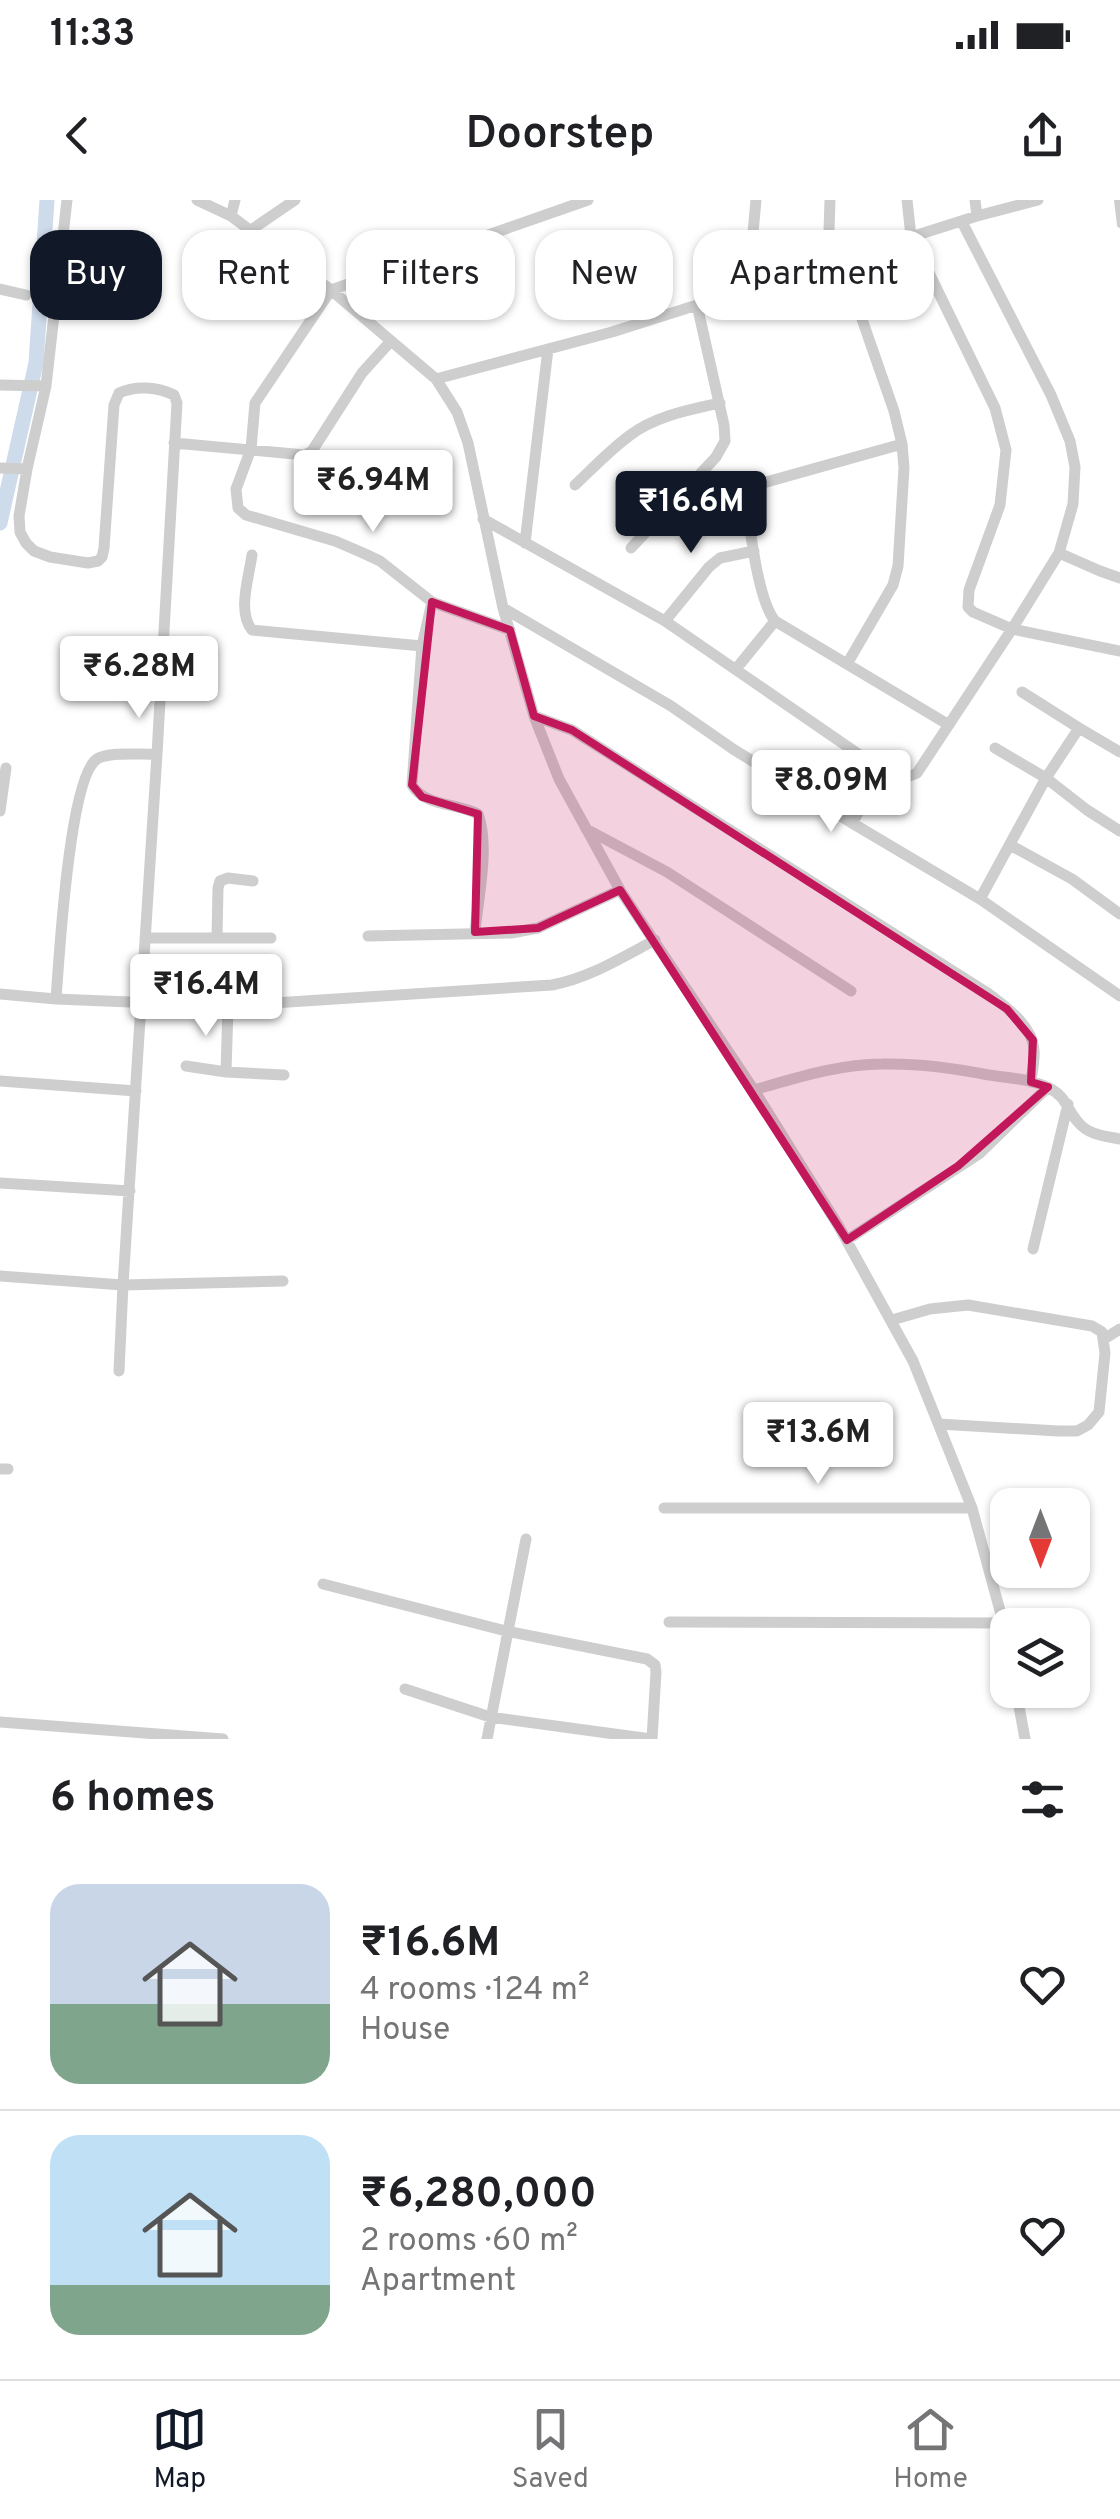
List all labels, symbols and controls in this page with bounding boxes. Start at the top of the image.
text: 11:33 [50,11,135,60]
text: Doorstep [466,107,654,164]
icon: back [50,108,105,163]
icon: share [1015,108,1070,163]
chip: Buy [30,230,162,320]
chip: Rent [182,230,326,320]
chip: Filters [346,230,515,320]
chip: New [535,230,673,320]
chip: Apartment [693,230,934,320]
pin: ₹6.94M [292,450,454,535]
text: ₹6.94M [316,462,430,502]
pin: ₹16.6M [610,471,772,556]
text: ₹16.6M [638,483,744,523]
pin: ₹6.28M [58,636,220,721]
text: ₹6.28M [82,648,196,688]
pin: ₹8.09M [750,750,912,835]
text: ₹8.09M [774,762,888,802]
pin: ₹16.4M [125,954,287,1039]
text: ₹16.4M [152,966,260,1006]
pin: ₹13.6M [737,1402,899,1487]
text: ₹13.6M [765,1414,871,1454]
north arrow [990,1488,1090,1588]
map controls [990,1488,1090,1708]
button: layers [990,1608,1090,1708]
icon: filters [1015,1772,1070,1827]
text: 6 homes [50,1773,215,1826]
text: ₹16.6M [360,1918,500,1971]
icon: home [130,1924,250,2044]
icon: heart [1015,1957,1070,2012]
text: 4 rooms · 124 m² [360,1971,590,2011]
text: House [360,2011,450,2051]
text: ₹6,280,000 [360,2169,597,2222]
icon: home [130,2175,250,2295]
icon: heart [1015,2208,1070,2263]
text: 2 rooms · 60 m² [360,2222,578,2262]
text: Apartment [360,2262,516,2302]
tab: Map [152,2402,207,2498]
tab: Saved [512,2402,589,2498]
tab: Home [893,2402,968,2498]

